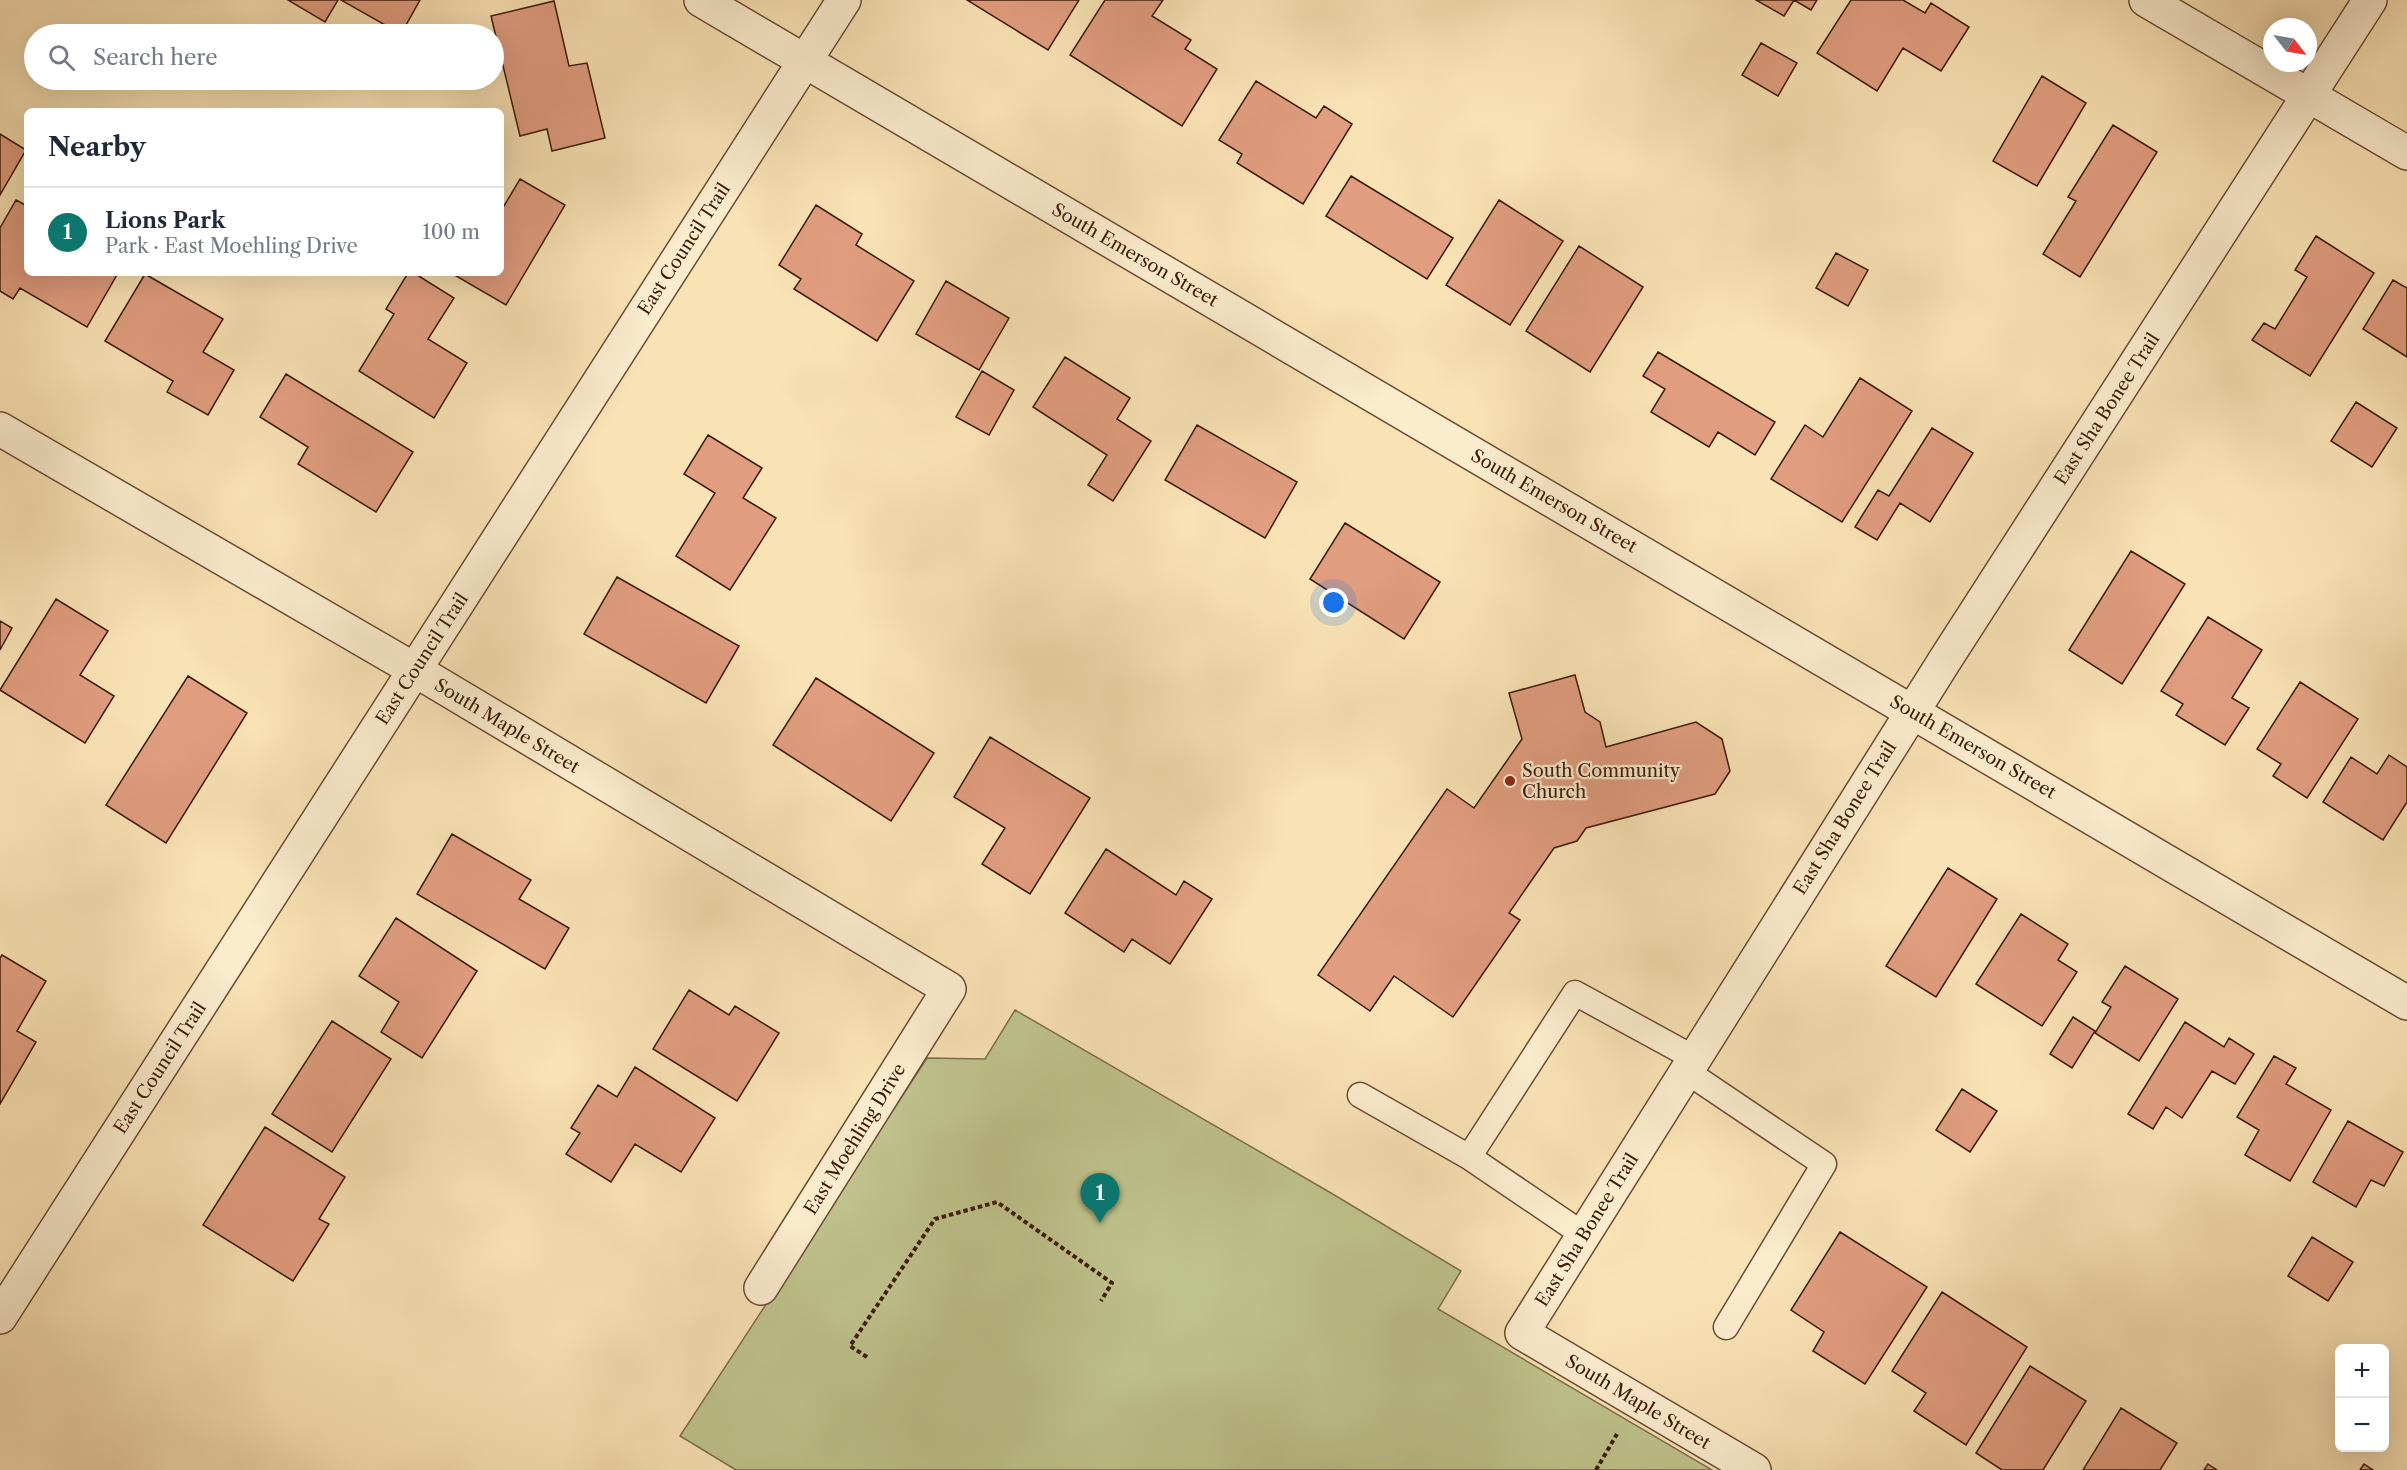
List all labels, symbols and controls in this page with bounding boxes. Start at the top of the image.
north arrow [2263,18,2317,72]
search box [24,24,504,90]
icon: search [45,41,78,74]
text: Search here [93,44,218,71]
text: Nearby [48,131,146,163]
street label: East Council Trail [633,179,735,319]
street label: South Emerson Street [1048,198,1222,312]
text: Lions Park [105,207,225,234]
text: 1 [63,220,72,244]
text: 100 m [422,220,480,244]
text: Park · East Moehling Drive [105,234,358,258]
street label: East Sha Bonee Trail [2050,329,2164,489]
street label: South Emerson Street [1467,444,1641,558]
your location [1319,588,1348,617]
street label: East Council Trail [371,589,473,729]
street label: South Maple Street [431,674,584,778]
street label: South Emerson Street [1886,690,2060,804]
street label: East Sha Bonee Trail [1789,737,1901,899]
place label: South Community Church [1522,760,1681,803]
marker: South Community Church [1503,774,1517,788]
street label: East Council Trail [109,998,211,1138]
street label: East Moehling Drive [800,1059,910,1219]
street label: East Sha Bonee Trail [1531,1149,1643,1311]
pin: 1 [1080,1174,1120,1223]
map controls [2335,1344,2389,1452]
button: + [2335,1344,2389,1398]
street label: South Maple Street [1562,1350,1715,1454]
button: − [2335,1398,2389,1452]

